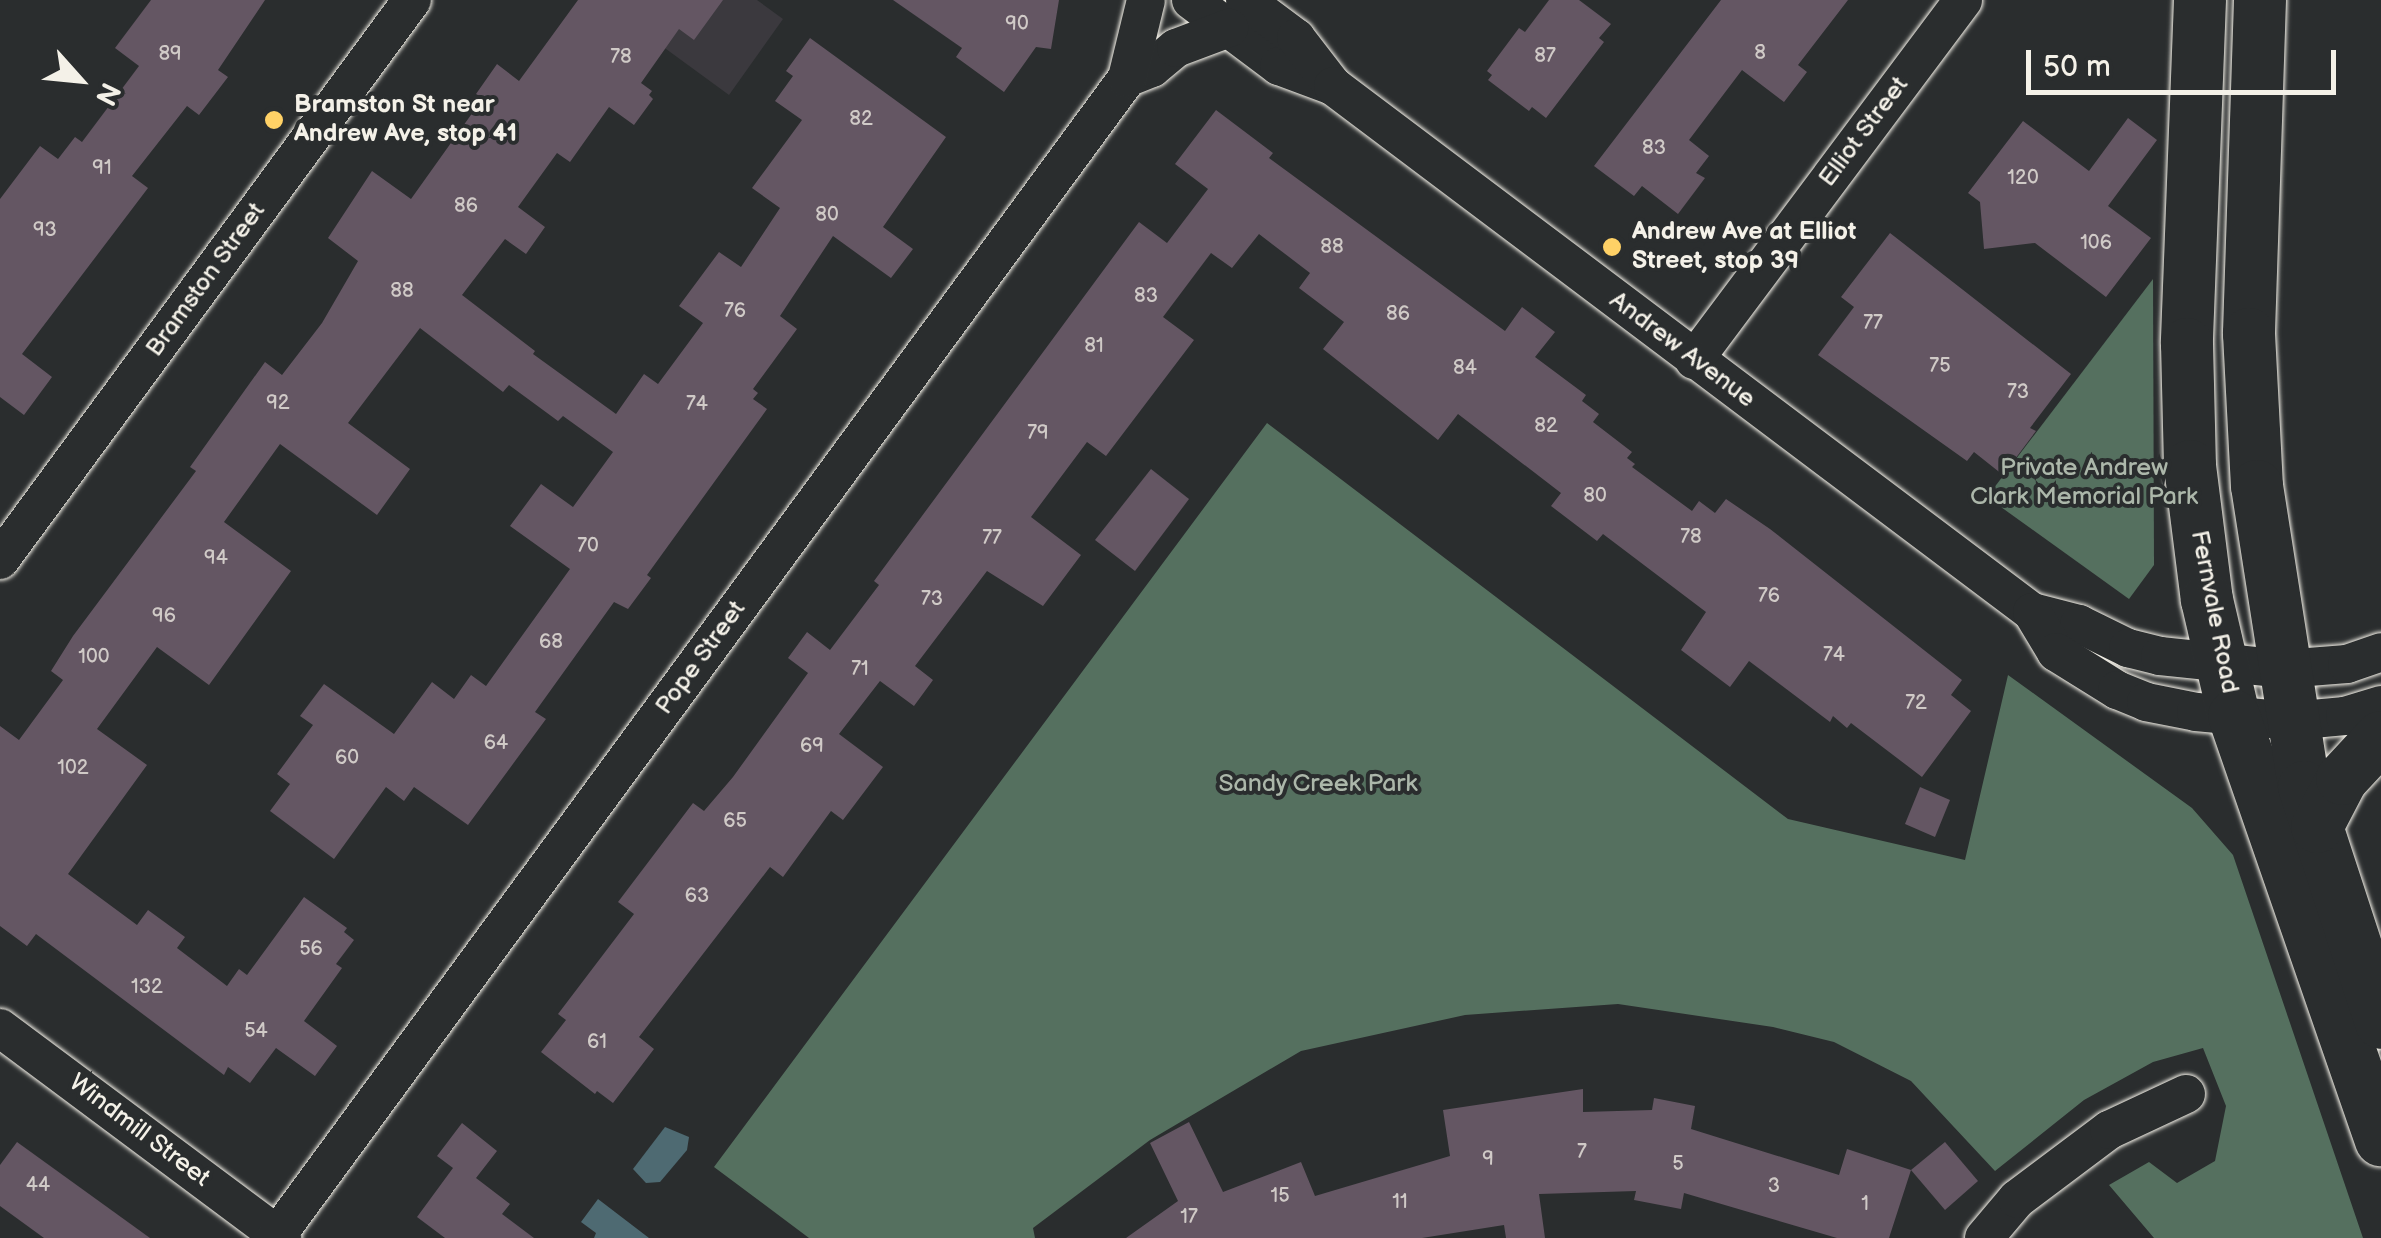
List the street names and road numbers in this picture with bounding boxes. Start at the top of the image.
street label: Elliot Street [1813,71,1915,193]
street label: Bramston Street [140,197,272,363]
street label: Andrew Avenue [1603,286,1761,414]
street label: Fernvale Road [2183,528,2245,696]
street label: Pope Street [650,595,752,721]
street label: Windmill Street [63,1068,215,1194]

